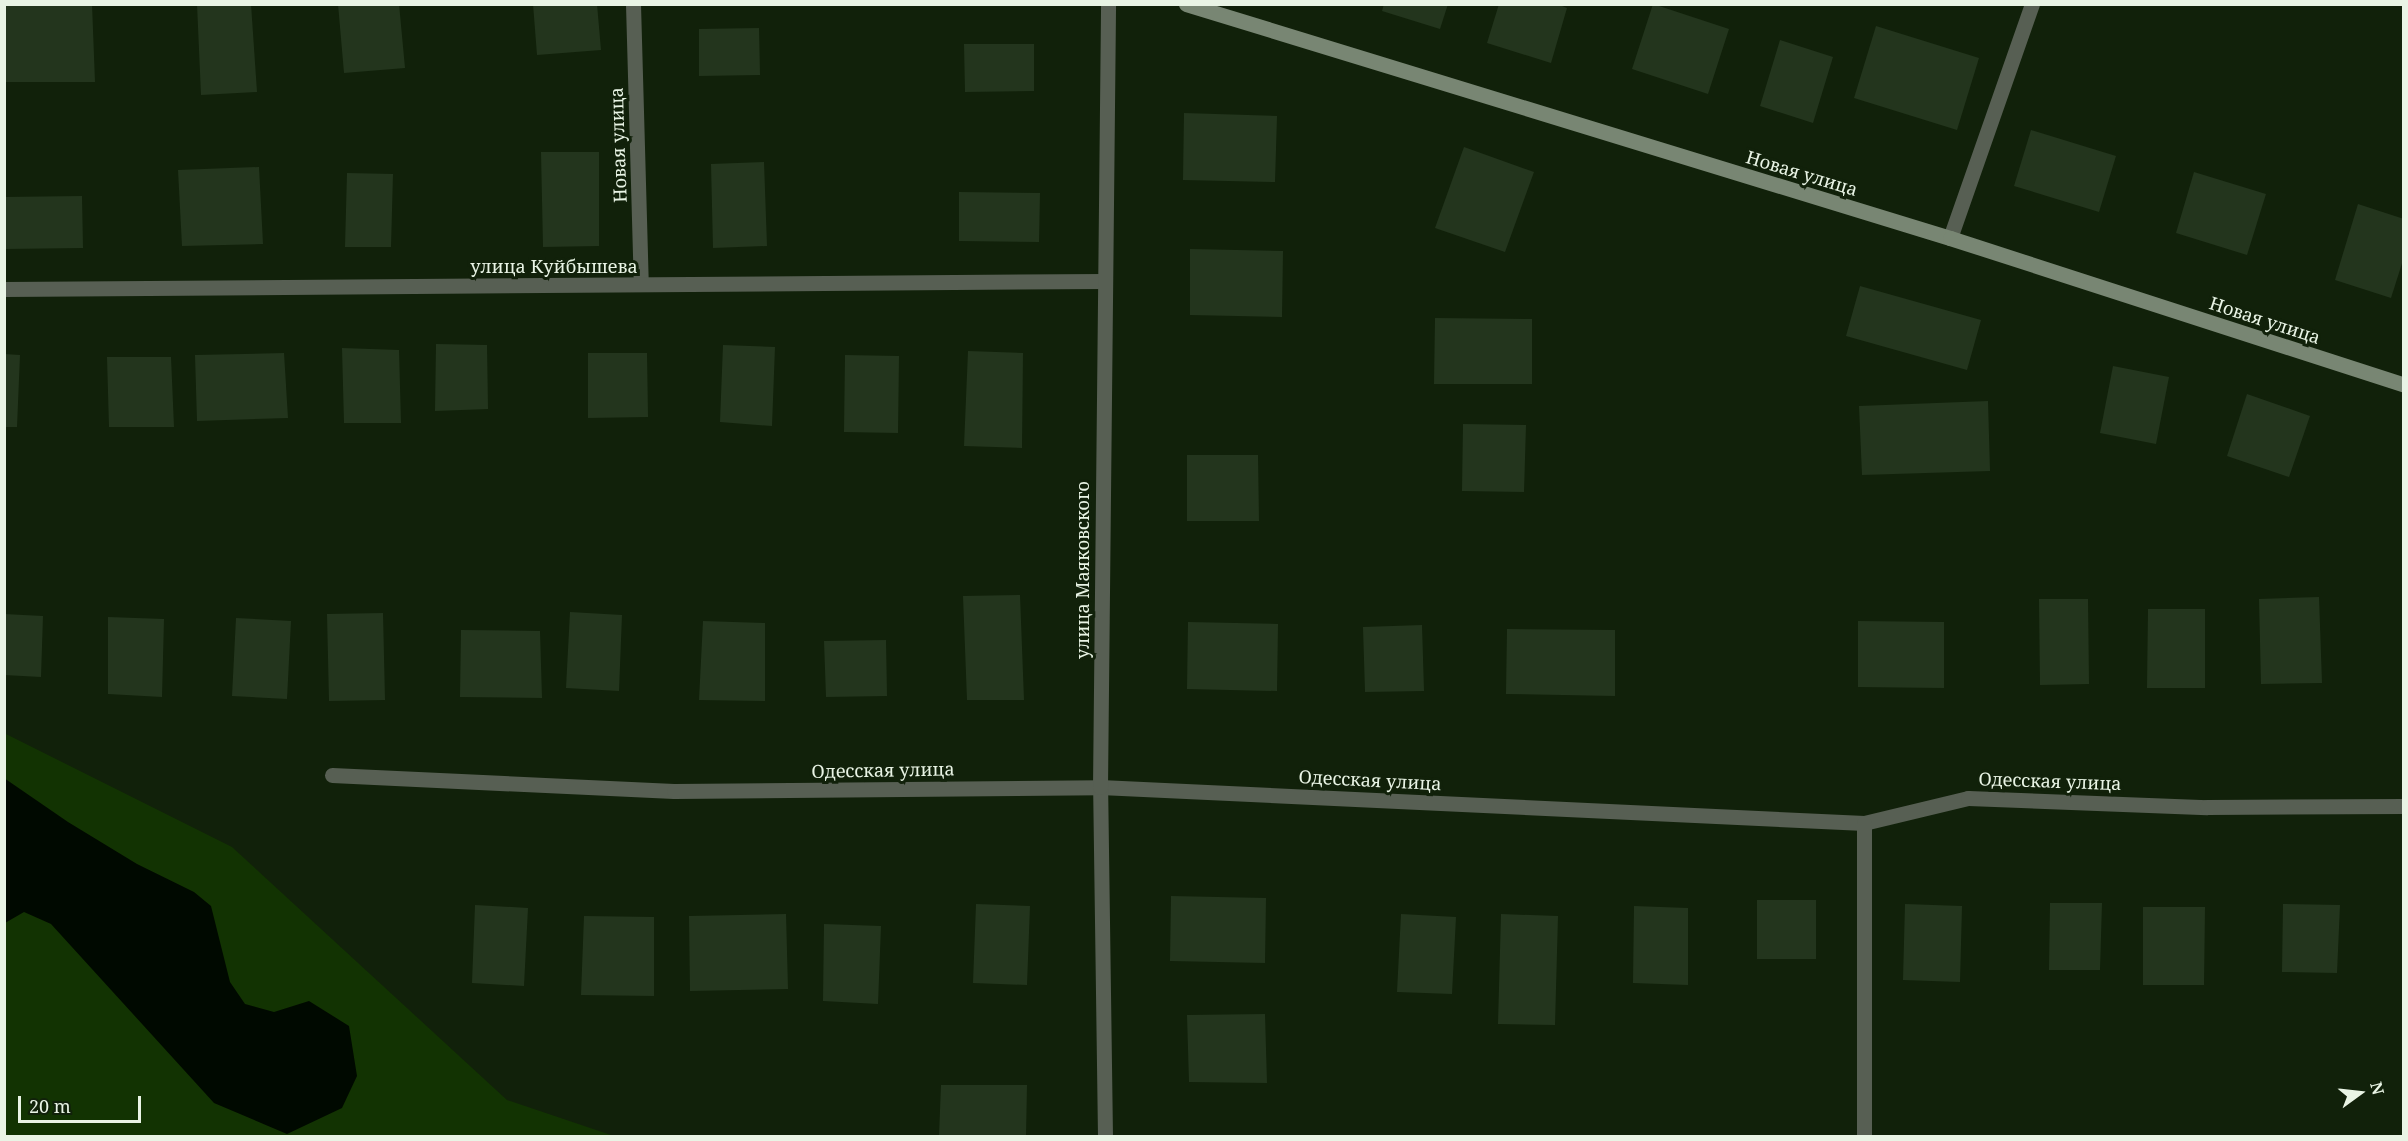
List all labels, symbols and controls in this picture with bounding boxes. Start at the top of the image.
street label: Новая улица [605,87,631,203]
street label: Новая улица [1744,146,1860,200]
street label: улица Куйбышева [470,255,638,277]
street label: Новая улица [2207,292,2323,348]
street label: улица Маяковского [1071,481,1093,659]
street label: Одесская улица [811,758,955,782]
street label: Одесская улица [1298,765,1442,795]
street label: Одесская улица [1978,768,2122,794]
north arrow [2330,1063,2390,1123]
text: N [2365,1079,2390,1097]
scale bar [21,1084,144,1122]
text: 20 m [29,1094,71,1118]

